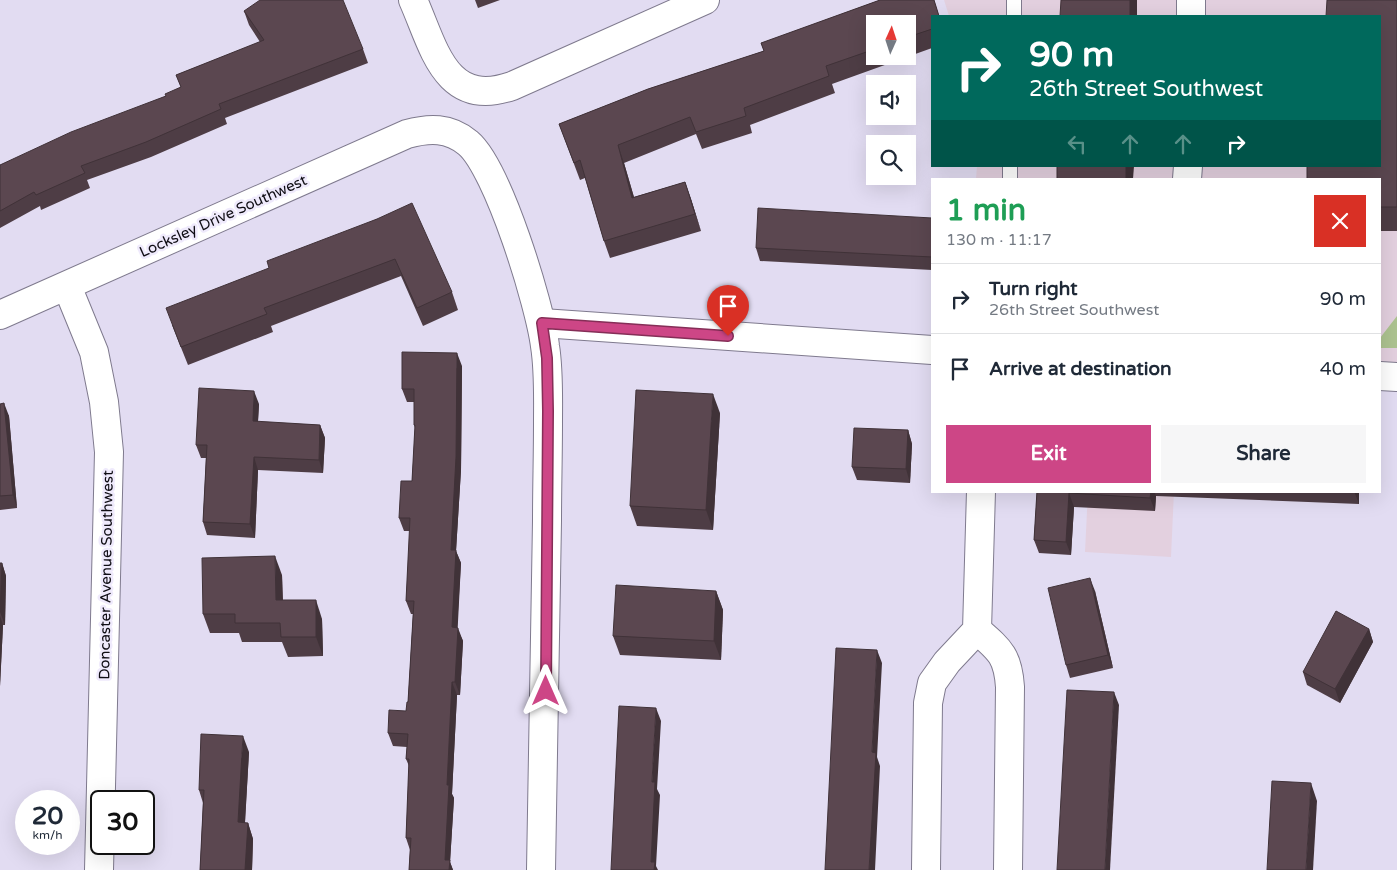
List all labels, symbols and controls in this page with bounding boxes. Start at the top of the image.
north arrow [866,15,916,65]
map controls [866,15,916,185]
text: 90 m [1029,34,1114,76]
icon: right [946,35,1011,100]
button: sound [866,75,916,125]
text: 26th Street Southwest [1029,76,1263,102]
icon: left [1063,130,1091,158]
icon: ahead [1116,130,1144,158]
icon: ahead [1169,130,1197,158]
icon: right [1222,130,1250,158]
button: search [866,135,916,185]
street label: Locksley Drive Southwest [136,171,310,261]
text: 1 min [946,192,1026,229]
button: close [1314,195,1366,247]
text: 130 m · 11:17 [946,230,1052,250]
text: Turn right [989,278,1077,300]
pin [707,285,749,336]
icon: right [946,285,974,313]
text: 90 m [1320,288,1366,310]
icon: arrive [714,292,742,320]
text: 26th Street Southwest [989,300,1159,320]
icon: arrive [946,355,974,383]
text: Arrive at destination [989,358,1172,380]
text: 40 m [1320,358,1366,380]
button: Exit [946,425,1151,483]
button: Share [1161,425,1366,483]
street label: Doncaster Avenue Southwest [95,470,117,680]
position arrow [519,664,571,716]
speed limit sign: 30 [90,790,155,855]
text: 20 [32,801,63,831]
text: km/h [32,828,63,842]

